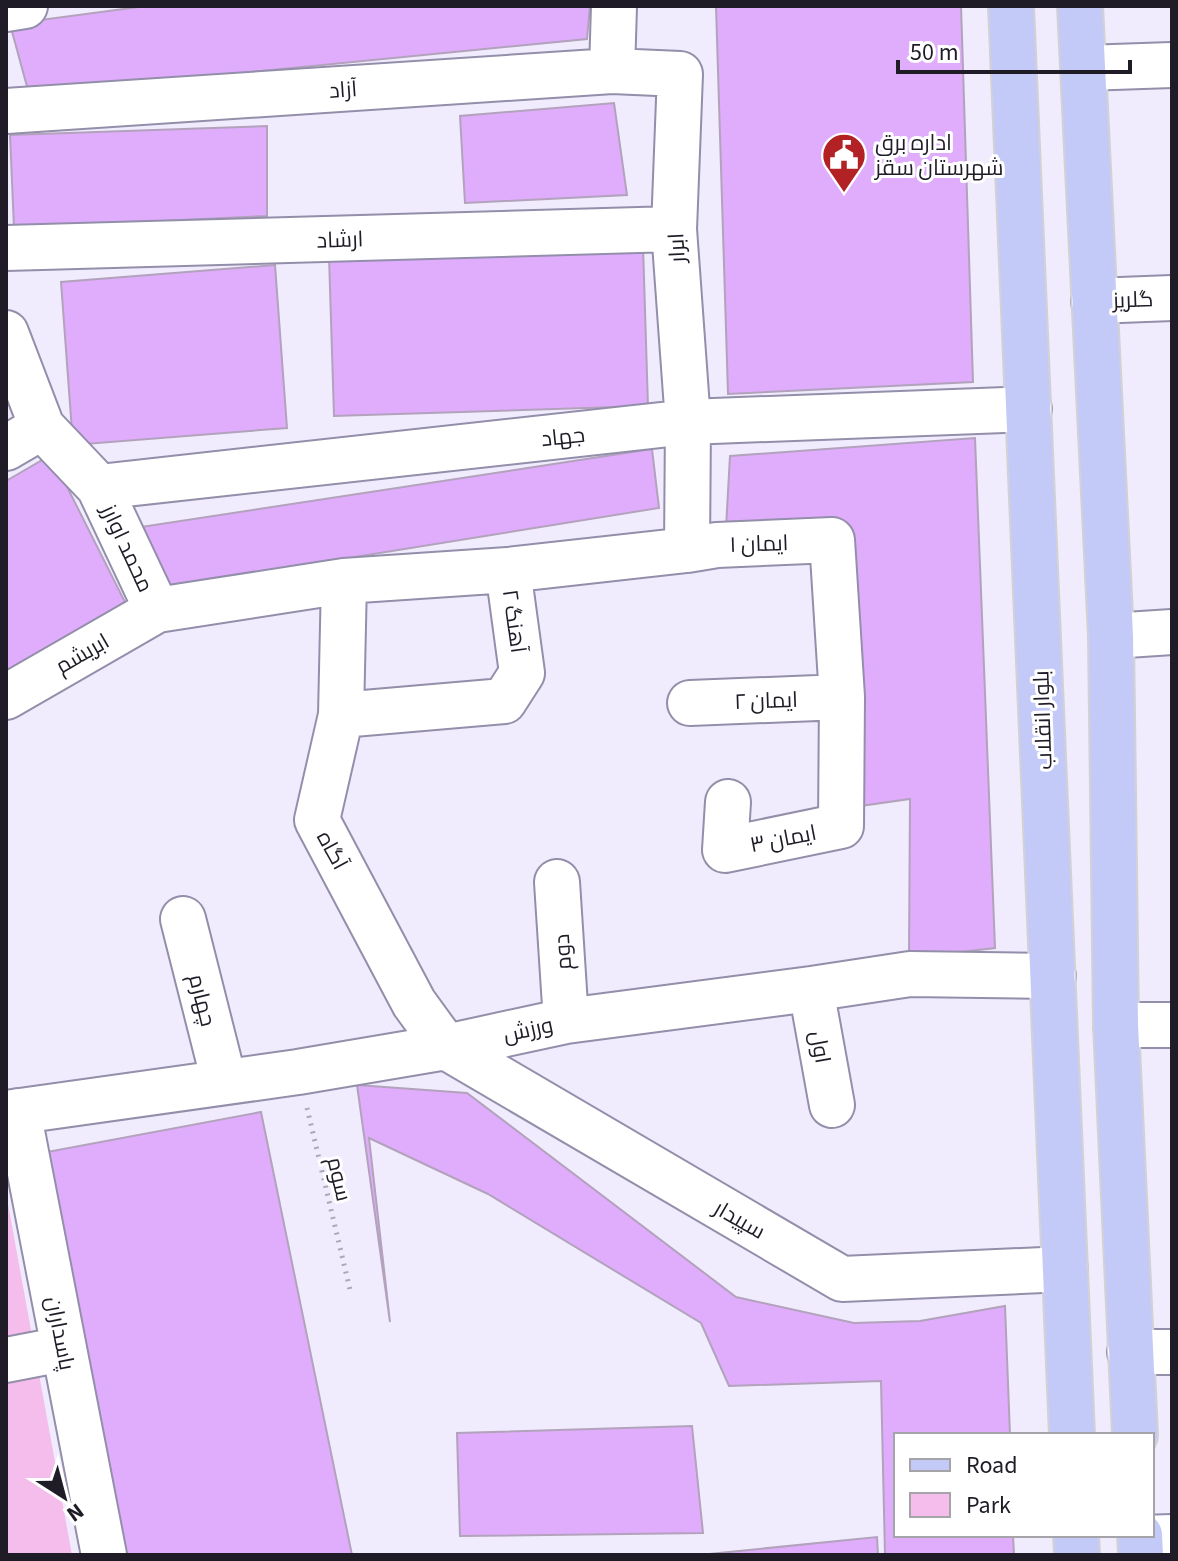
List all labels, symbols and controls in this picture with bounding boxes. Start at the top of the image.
scale bar [898,24,1130,74]
text: 50 m [910,35,959,70]
street label: آزاد [328,73,358,107]
place label: اداره برق شهرستان سقز [873,127,1003,184]
public building icon: اداره برق شهرستان سقز [820,131,868,194]
street label: ارشاد [316,223,364,257]
street label: ابرار [660,232,694,266]
street label: گلریز [1110,283,1154,317]
street label: جهاد [540,419,587,455]
street label: محمد اوارز [92,497,161,598]
street label: ایمان ۱ [729,527,789,561]
street label: آهنگ ۲ [494,587,534,655]
street label: ابریشم [50,626,115,682]
street label: بلوار انقلاب [1025,670,1061,770]
street label: ایمان ۲ [734,684,798,718]
street label: ایمان ۳ [747,817,819,861]
street label: آگاه [308,825,356,876]
street label: دوم [546,933,580,971]
street label: چهارم [180,971,224,1030]
street label: ورزش [500,1009,556,1051]
street label: اول [801,1028,839,1066]
street label: سوم [318,1154,360,1205]
street label: سپیدار [706,1191,771,1247]
street label: پاسداران [37,1294,83,1373]
legend [894,1433,1154,1537]
text: Road [966,1448,1018,1483]
north arrow [24,1457,104,1537]
text: Park [966,1488,1011,1523]
text: N [60,1495,90,1530]

